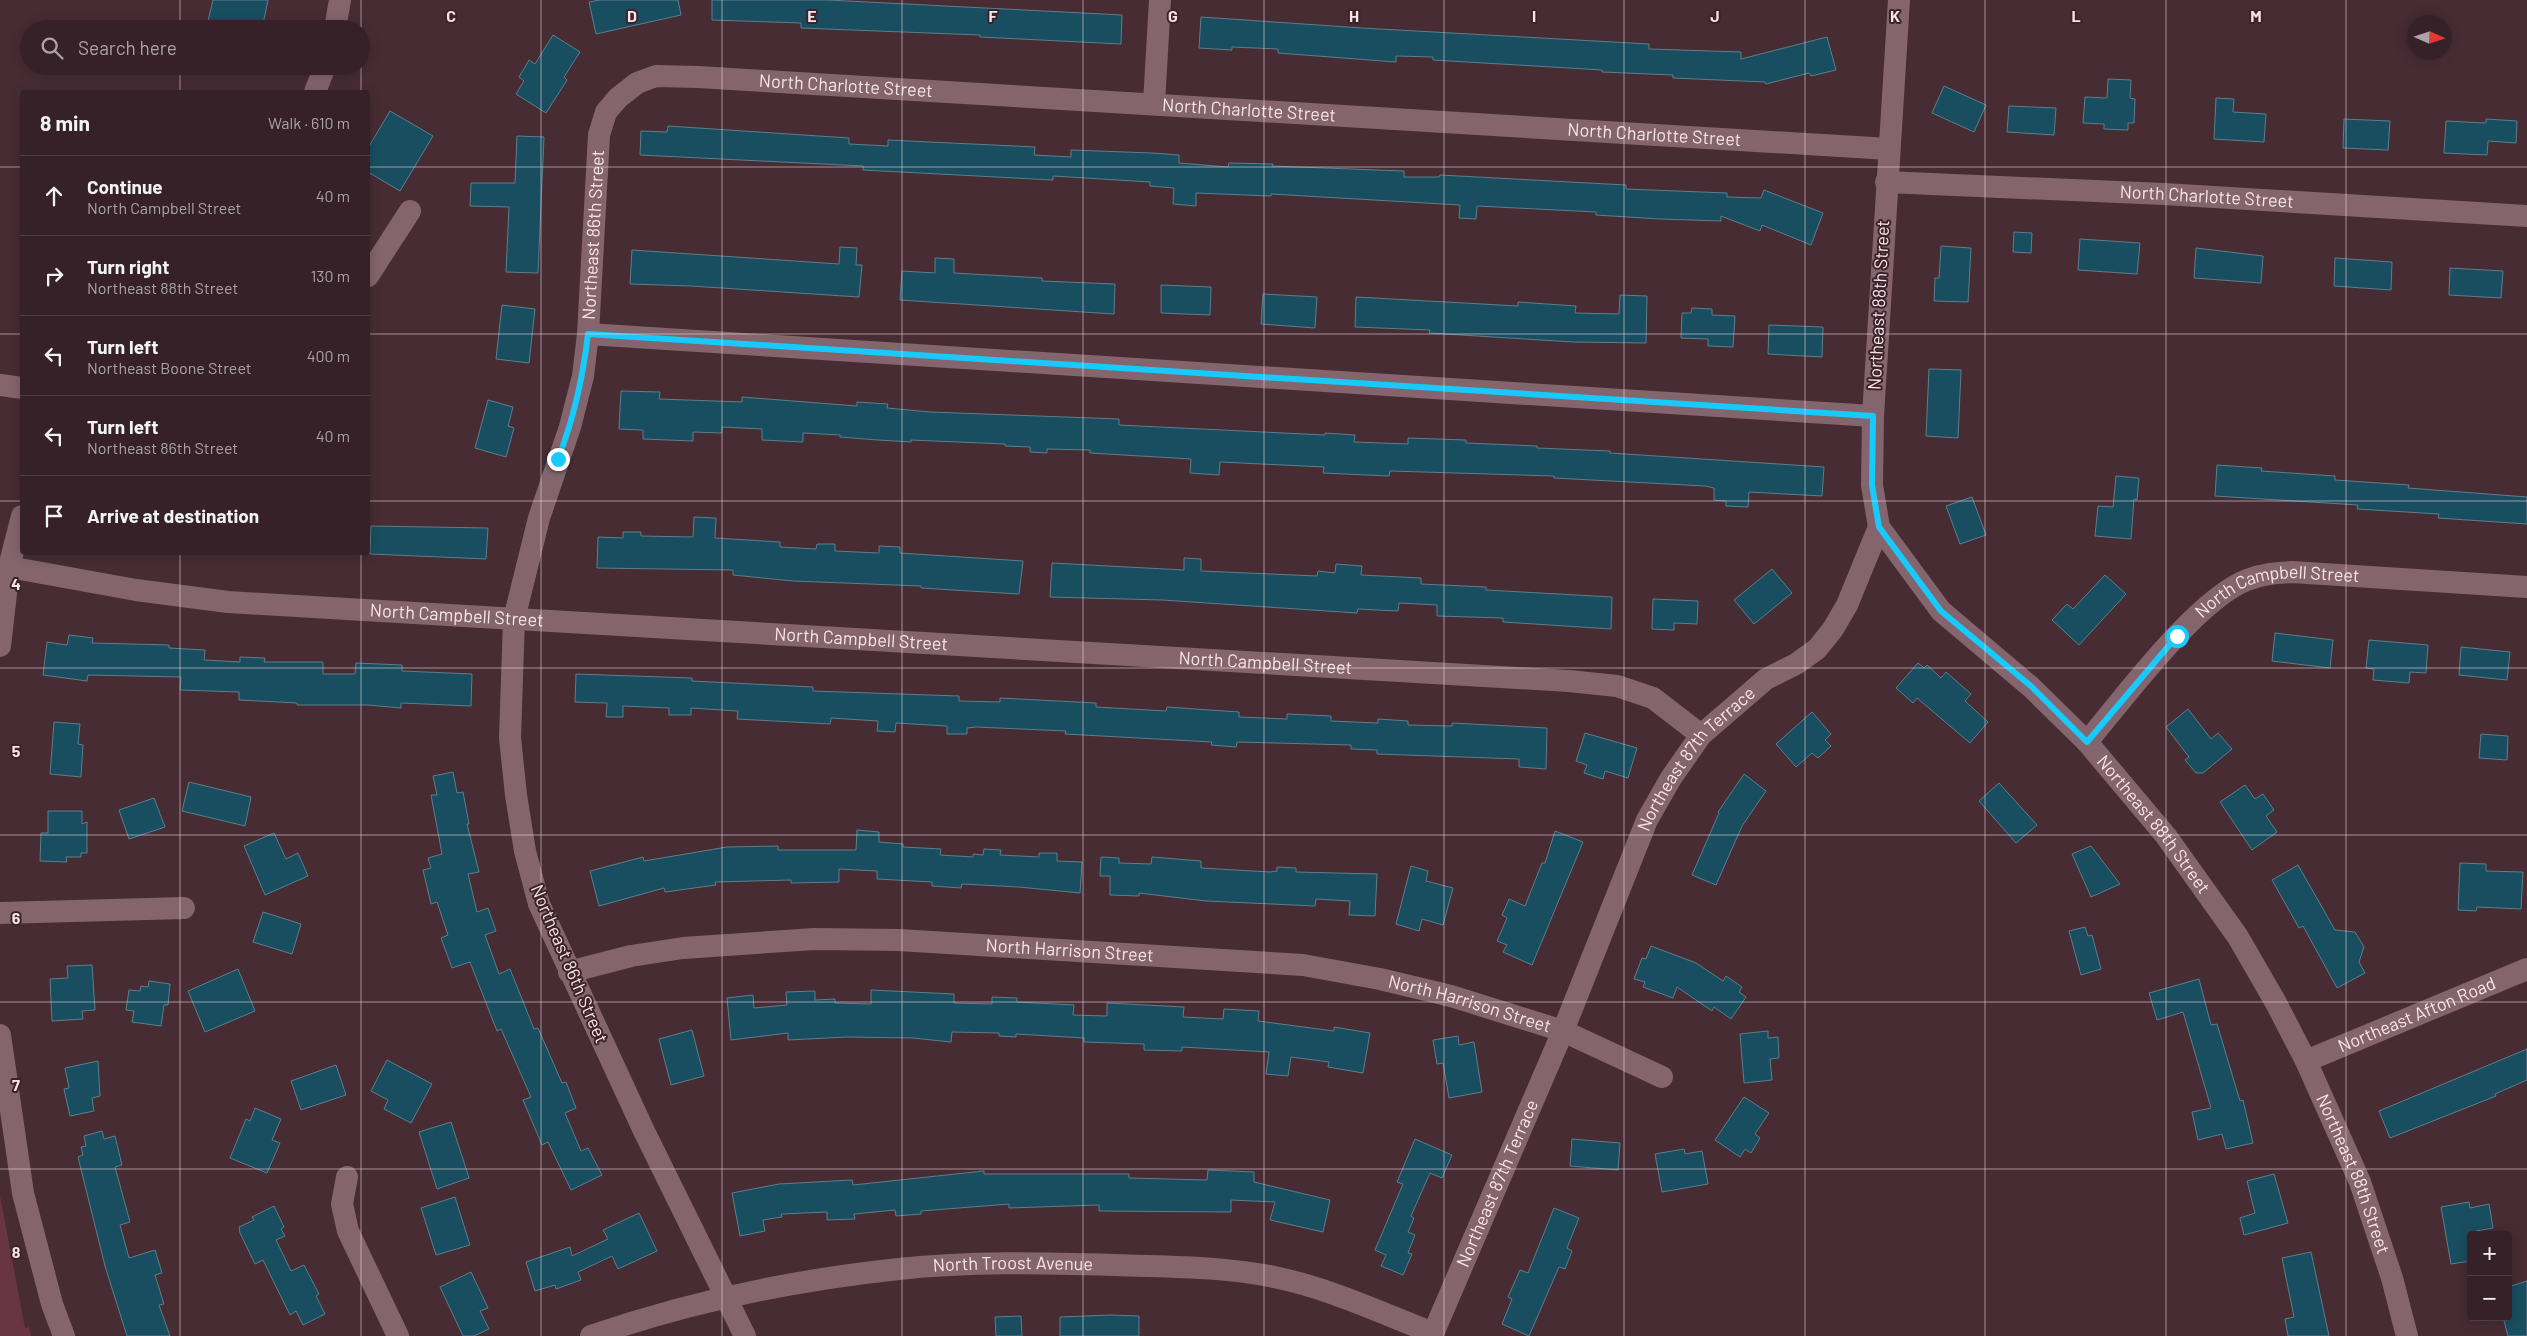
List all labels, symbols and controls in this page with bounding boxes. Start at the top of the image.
text: C [446,6,456,25]
text: D [627,6,637,25]
text: E [807,6,817,25]
text: F [989,6,998,25]
text: G [1168,6,1178,25]
text: H [1349,6,1359,25]
text: I [1532,6,1536,25]
text: J [1710,6,1720,25]
text: K [1890,6,1900,25]
text: L [2071,6,2081,25]
text: M [2250,6,2262,25]
north arrow [2407,15,2452,60]
search box [20,20,370,75]
icon: search [38,34,66,62]
text: Search here [78,36,177,59]
street label: North Charlotte Street [758,69,933,101]
street label: North Charlotte Street [1162,93,1337,126]
text: 8 min [40,110,90,135]
text: Walk · 610 m [268,113,350,132]
street label: North Charlotte Street [1567,118,1742,150]
street label: Northeast 86th Street [577,149,608,320]
text: Continue [87,175,163,198]
street label: North Charlotte Street [2119,180,2294,212]
icon: ahead [40,182,68,210]
text: 40 m [316,186,350,205]
text: North Campbell Street [87,198,241,217]
street label: Northeast 88th Street [1863,219,1893,390]
text: Turn right [87,255,169,278]
icon: right [40,262,68,290]
text: 130 m [311,266,350,285]
text: Northeast 88th Street [87,278,238,297]
text: Turn left [87,335,158,358]
icon: left [40,342,68,370]
text: 400 m [307,346,350,365]
text: Northeast Boone Street [87,358,252,377]
text: Turn left [87,415,158,438]
icon: left [40,422,68,450]
text: 40 m [316,426,350,445]
text: Northeast 86th Street [87,438,238,457]
route end [547,448,570,471]
icon: arrive [40,502,68,530]
text: Arrive at destination [87,504,259,527]
street label: North Campbell Street [2190,560,2360,622]
text: 4 [11,574,21,593]
street label: North Campbell Street [369,598,544,631]
street label: North Campbell Street [774,622,949,654]
route start [2166,625,2189,648]
street label: North Campbell Street [1178,646,1353,678]
street label: Northeast 87th Terrace [1632,681,1759,834]
text: 5 [12,741,21,760]
street label: Northeast 88th Street [2093,750,2215,897]
street label: Northeast 86th Street [527,881,613,1046]
text: 6 [12,908,21,927]
street label: North Harrison Street [985,933,1154,966]
street label: North Harrison Street [1386,969,1554,1037]
street label: Northeast Afton Road [2334,971,2499,1057]
text: 7 [12,1075,20,1094]
street label: Northeast 88th Street [2312,1090,2395,1257]
street label: Northeast 87th Terrace [1451,1096,1542,1270]
map controls [2467,1231,2512,1321]
button: + [2467,1231,2512,1276]
text: 8 [12,1242,21,1261]
street label: North Troost Avenue [932,1251,1093,1276]
button: − [2467,1276,2512,1321]

